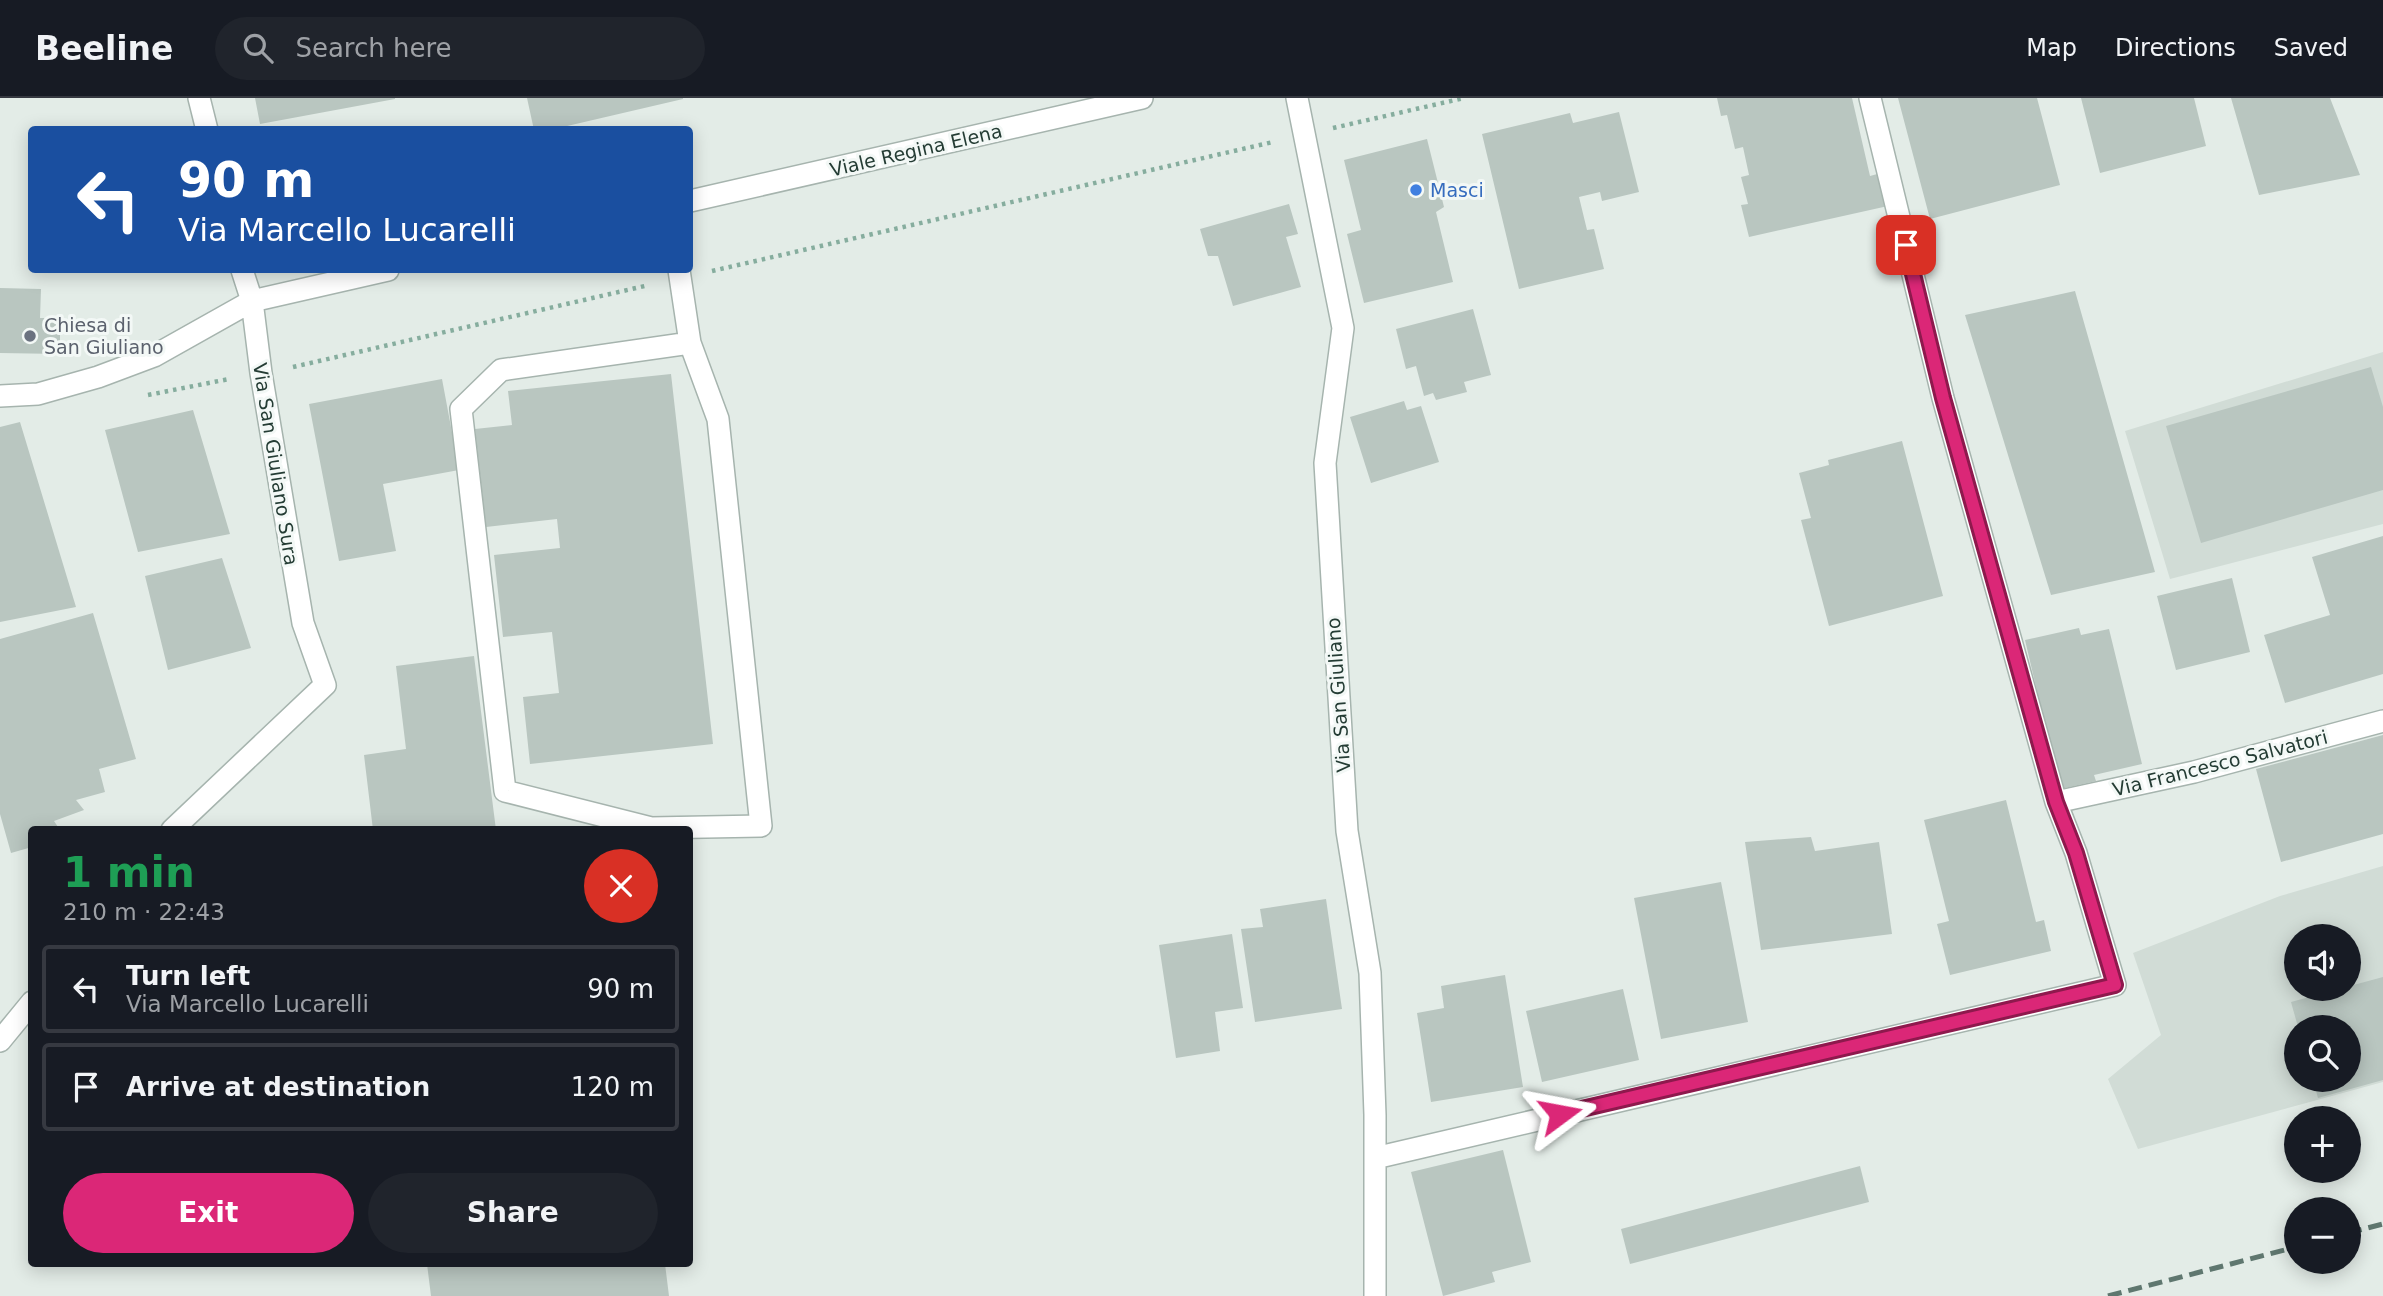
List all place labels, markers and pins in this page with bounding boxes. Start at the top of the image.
place label: Masci [1430,179,1484,201]
marker: Masci [1408,182,1424,198]
pin [1876,215,1936,275]
place label: Chiesa di San Giuliano [44,314,164,358]
marker: Chiesa di San Giuliano [22,328,38,344]

